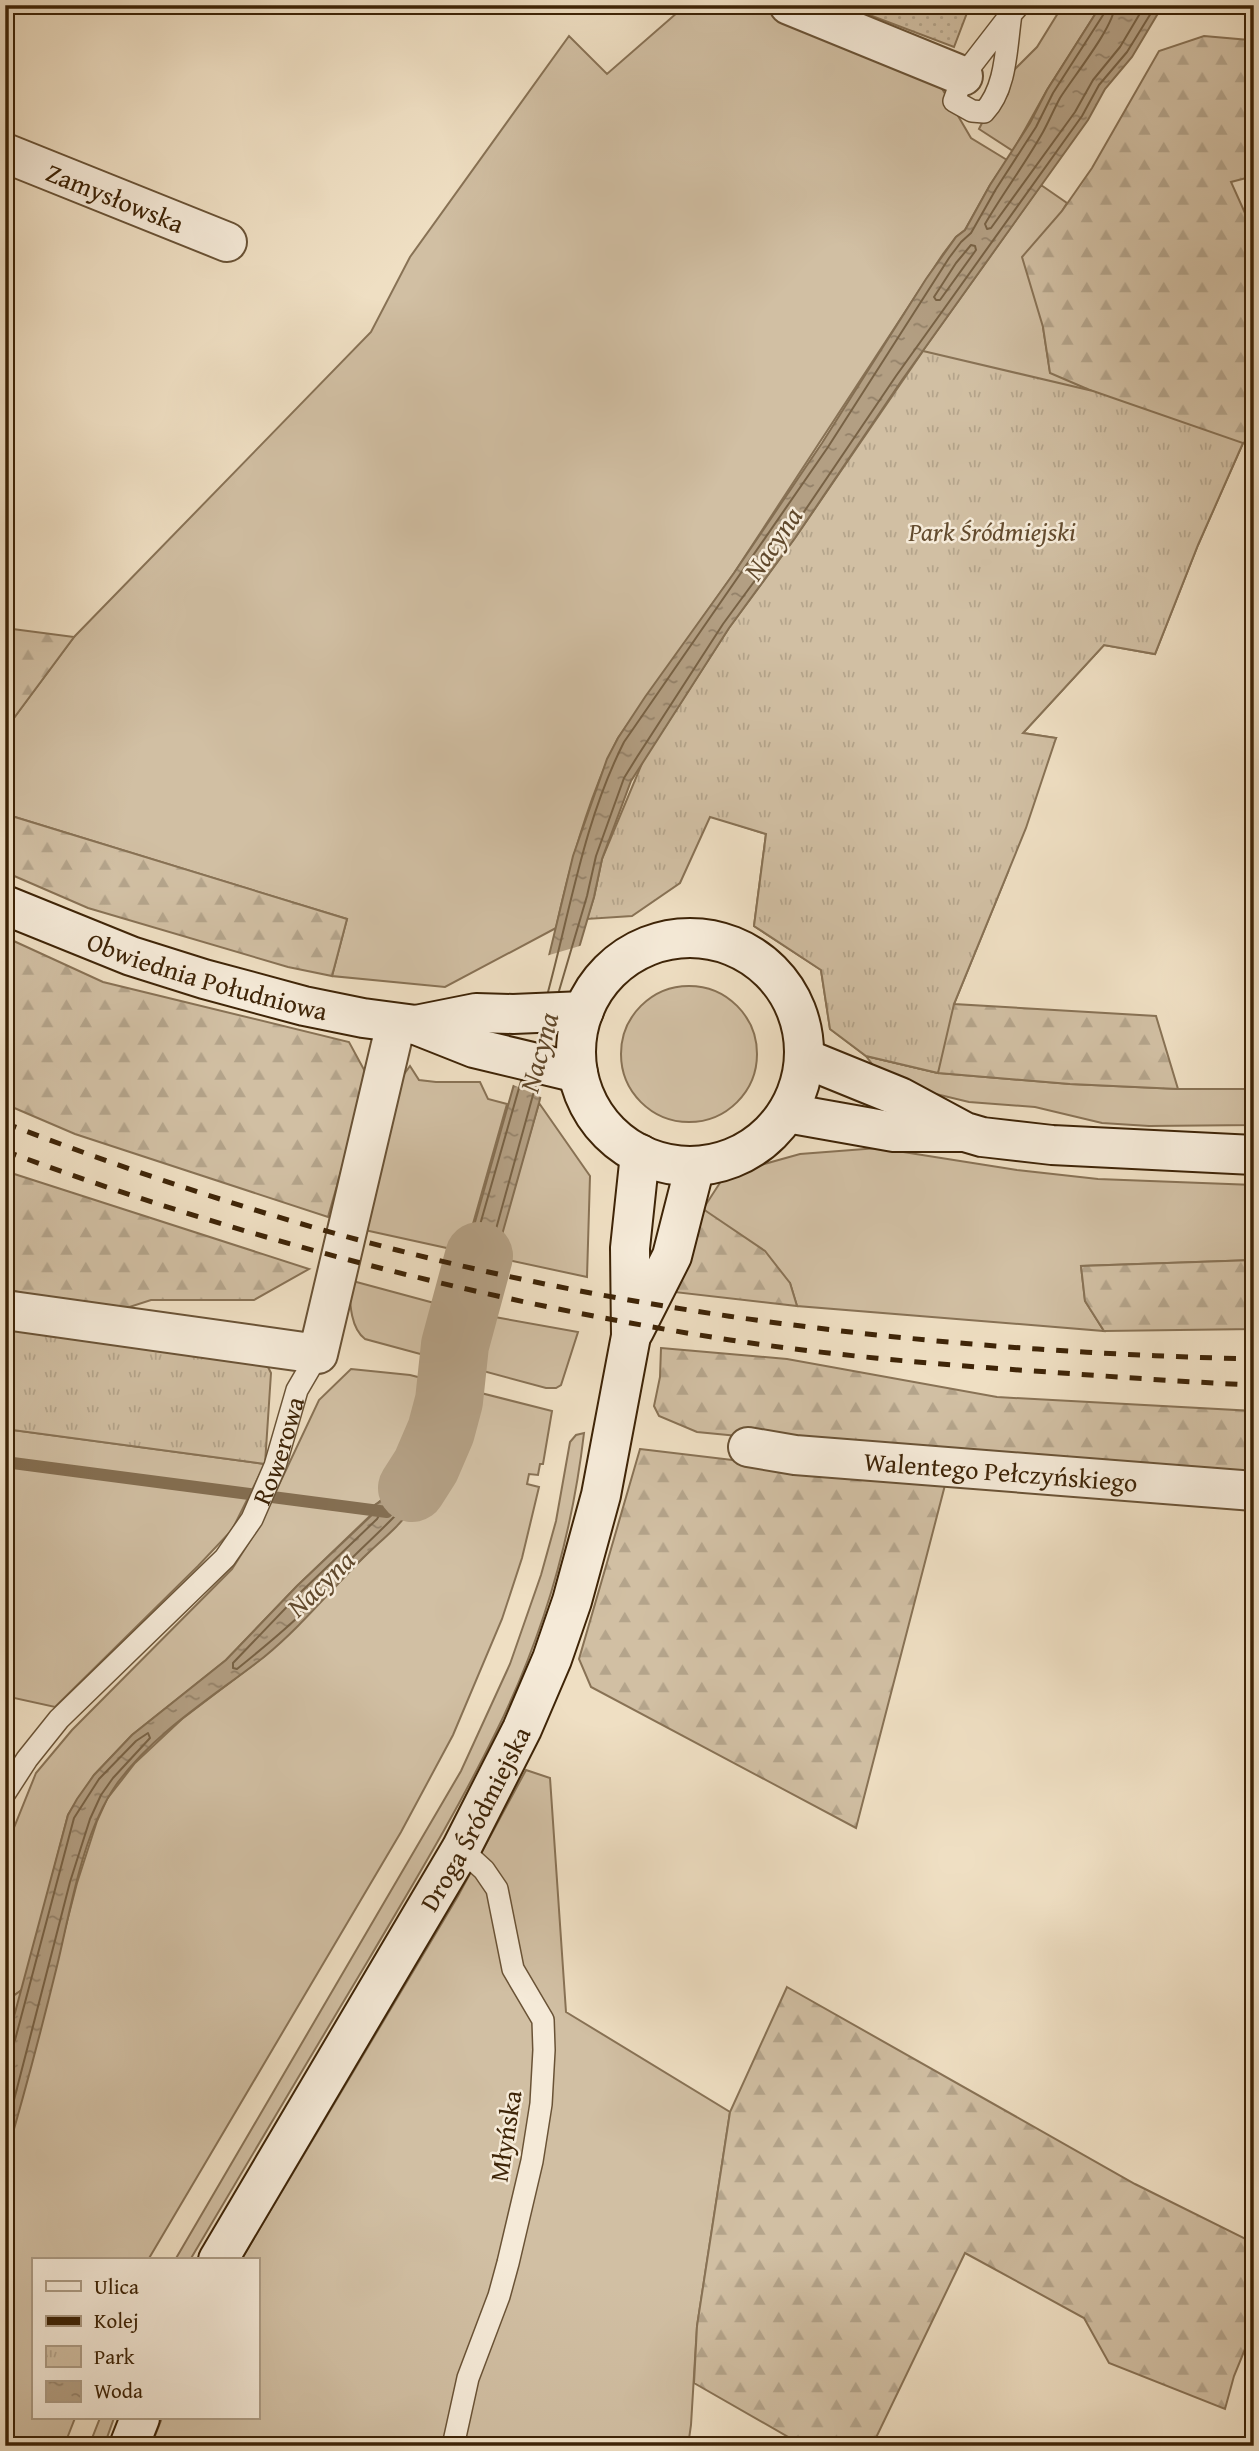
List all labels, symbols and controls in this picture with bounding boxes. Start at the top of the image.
street label: Zamysłowska [41,152,191,243]
water label: Nacyna [732,498,812,589]
park label: Park Śródmiejski [907,512,1076,551]
street label: Obwiednia Południowa [82,921,332,1030]
water label: Nacyna [507,1007,568,1097]
street label: Rowerowa [241,1391,314,1510]
street label: Walentego Pełczyńskiego [862,1441,1139,1501]
water label: Nacyna [276,1540,363,1627]
street label: Droga Śródmiejska [409,1718,540,1918]
street label: Młyńska [479,2087,532,2185]
legend [32,2258,259,2420]
text: Ulica [94,2271,139,2302]
text: Kolej [94,2305,139,2336]
text: Park [94,2341,135,2372]
text: Woda [94,2375,143,2406]

